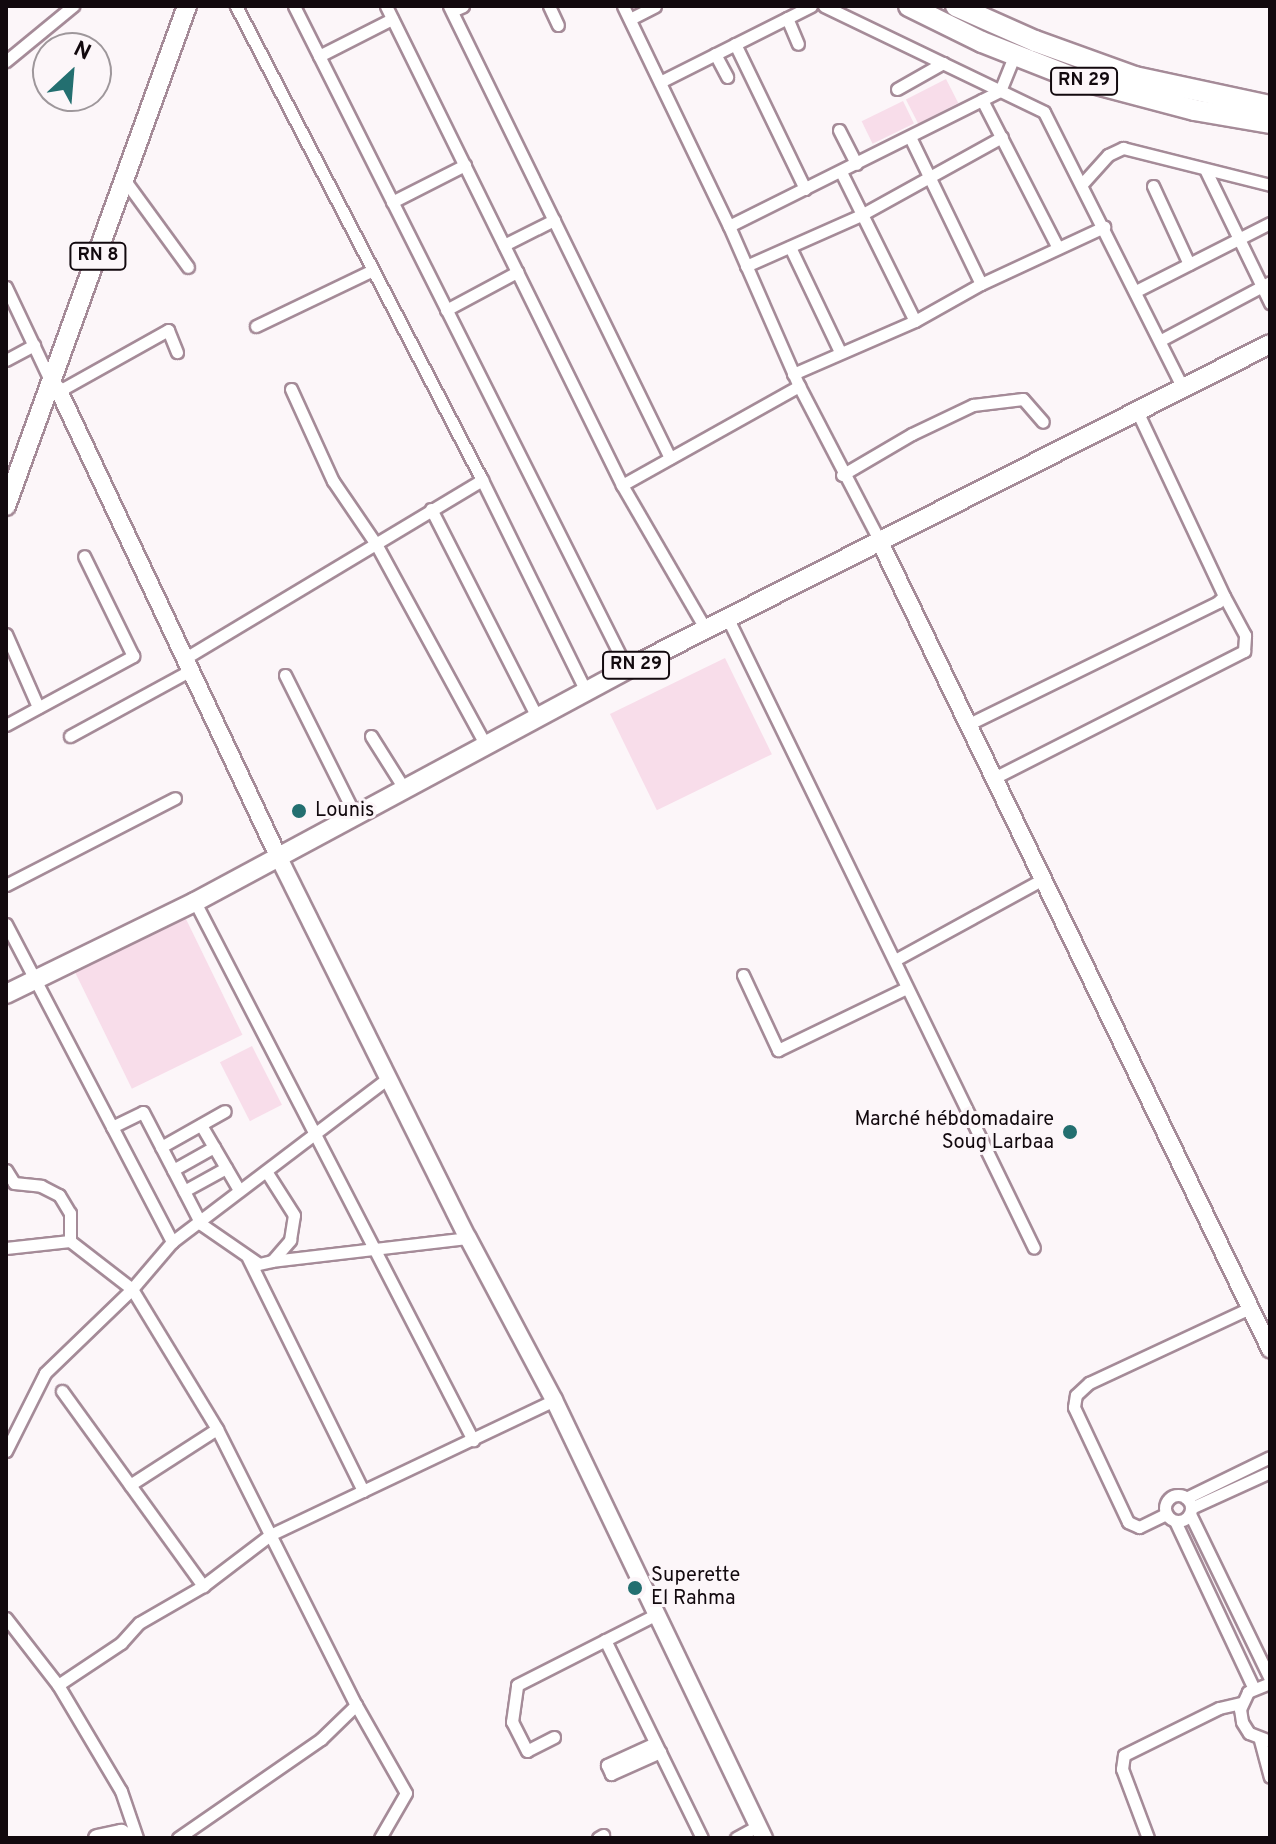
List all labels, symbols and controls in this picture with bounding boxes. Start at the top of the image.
north arrow [32,32,112,112]
text: N [69,36,95,67]
road number: RN 29 [1050,67,1118,95]
road number: RN 8 [68,242,128,270]
road number: RN 29 [602,651,670,679]
place label: Lounis [315,799,374,823]
marker: Lounis [290,802,308,820]
place label: Marché hébdomadaire Soug Larbaa [855,1108,1054,1155]
marker: Marché hébdomadaire Soug Larbaa [1061,1123,1079,1141]
place label: Superette El Rahma [651,1564,740,1611]
marker: Superette El Rahma [626,1579,644,1597]

